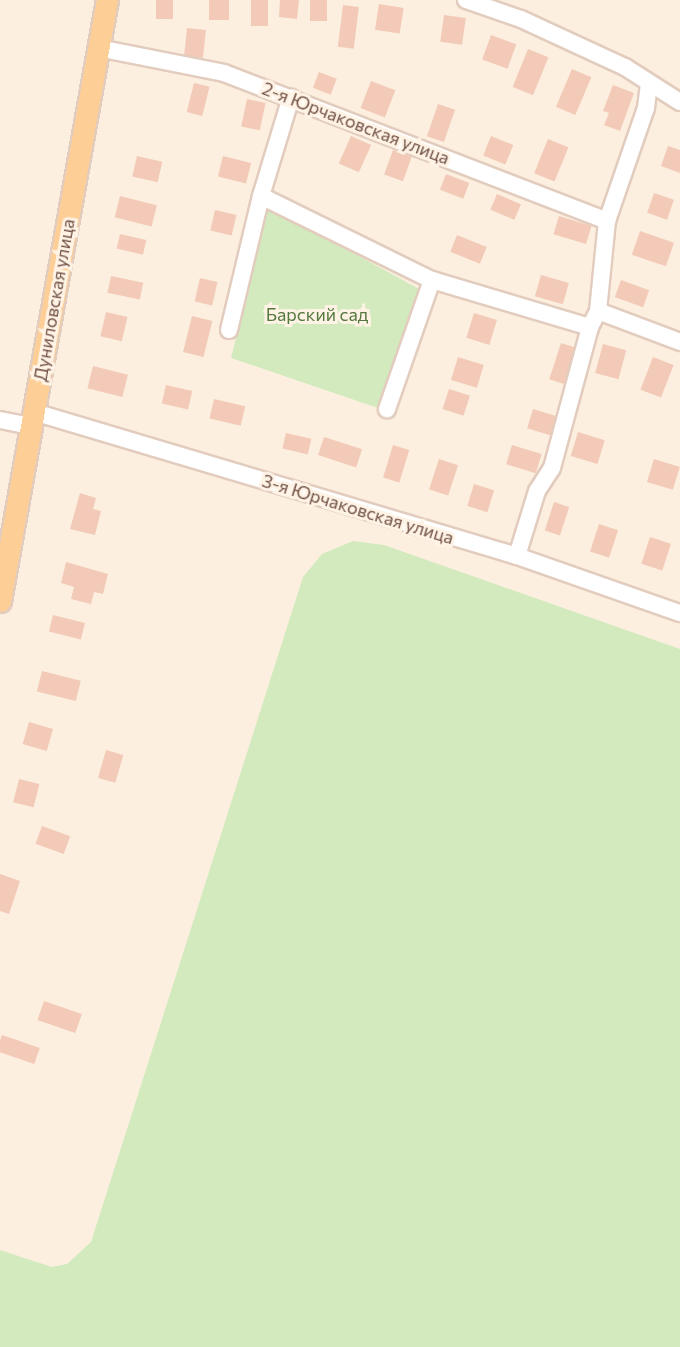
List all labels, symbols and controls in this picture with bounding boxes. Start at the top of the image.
street label: 2-я Юрчаковская улица [259,77,453,169]
street label: Дуниловская улица [29,217,79,383]
park label: Барский сад [266,303,368,325]
street label: 3-я Юрчаковская улица [260,470,456,548]

